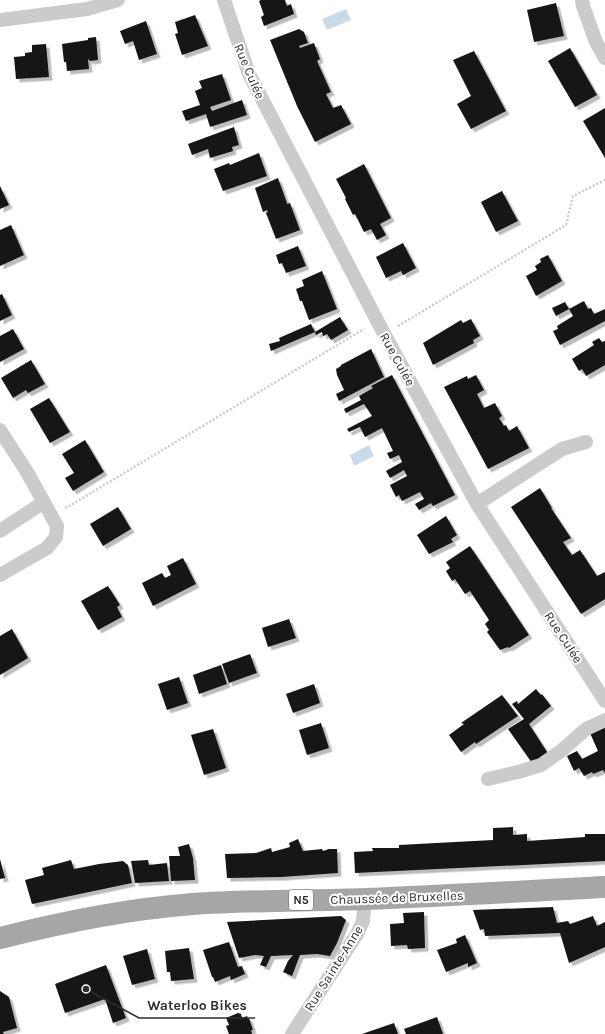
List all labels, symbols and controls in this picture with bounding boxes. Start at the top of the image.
street label: Rue Culée [231,41,268,101]
street label: Rue Culée [377,330,418,389]
street label: Rue Culée [541,609,586,666]
street label: Chaussée de Bruxelles [330,888,464,907]
road number: N5 [289,890,313,910]
street label: Rue Sainte-Anne [301,922,366,1014]
callout: Waterloo Bikes [139,992,255,1018]
text: Waterloo Bikes [147,997,247,1014]

